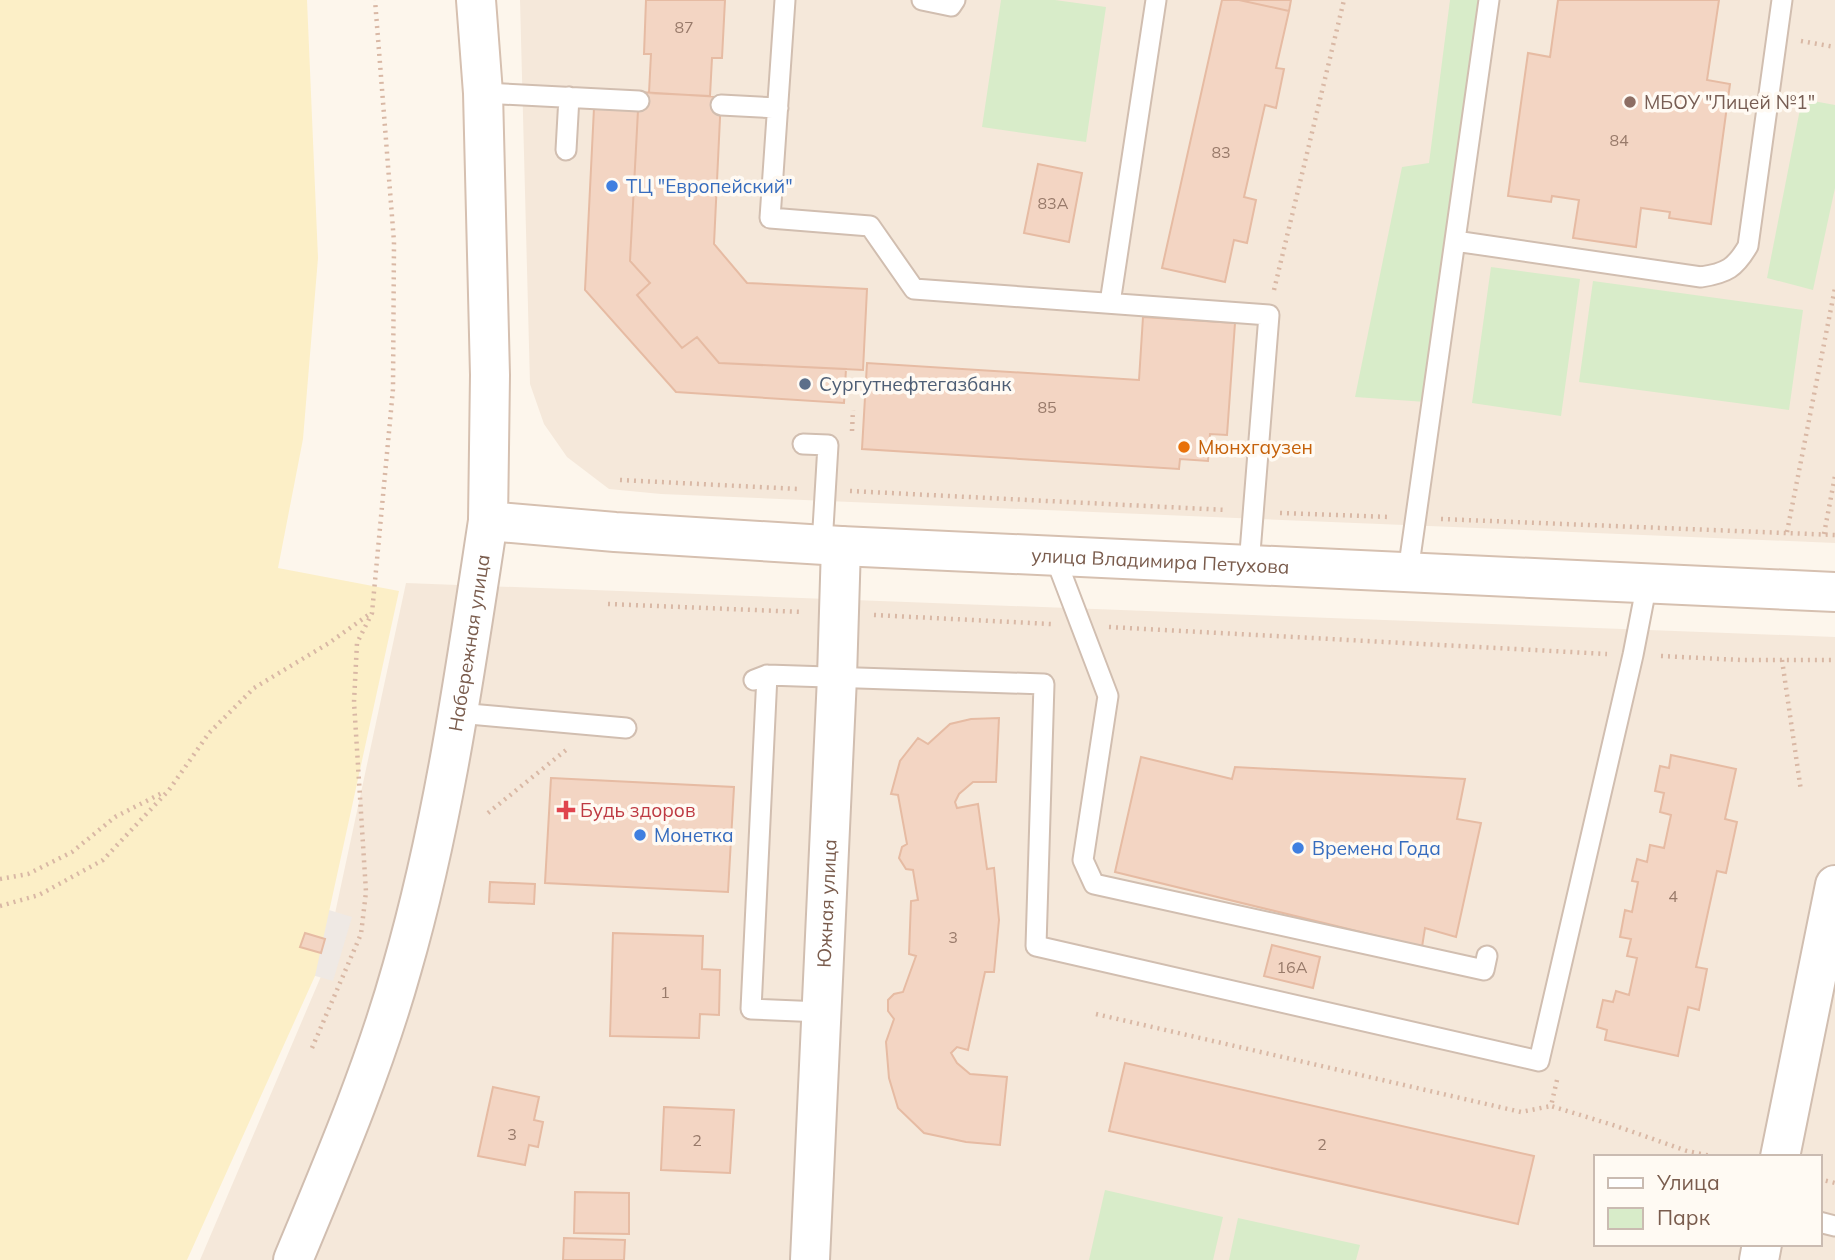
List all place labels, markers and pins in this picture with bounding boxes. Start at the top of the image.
place label: МБОУ "Лицей №1" [1644,90,1815,114]
marker: МБОУ "Лицей №1" [1622,94,1638,110]
place label: ТЦ "Европейский" [626,174,793,198]
marker: ТЦ "Европейский" [604,178,620,194]
place label: Сургутнефтегазбанк [819,372,1012,396]
marker: Сургутнефтегазбанк [797,376,813,392]
place label: Мюнхгаузен [1198,435,1313,459]
marker: Мюнхгаузен [1176,439,1192,455]
place label: Будь здоров [580,798,696,822]
marker: Будь здоров [558,802,574,818]
place label: Монетка [654,823,734,847]
marker: Монетка [632,827,648,843]
place label: Времена Года [1312,836,1441,860]
marker: Времена Года [1290,840,1306,856]

